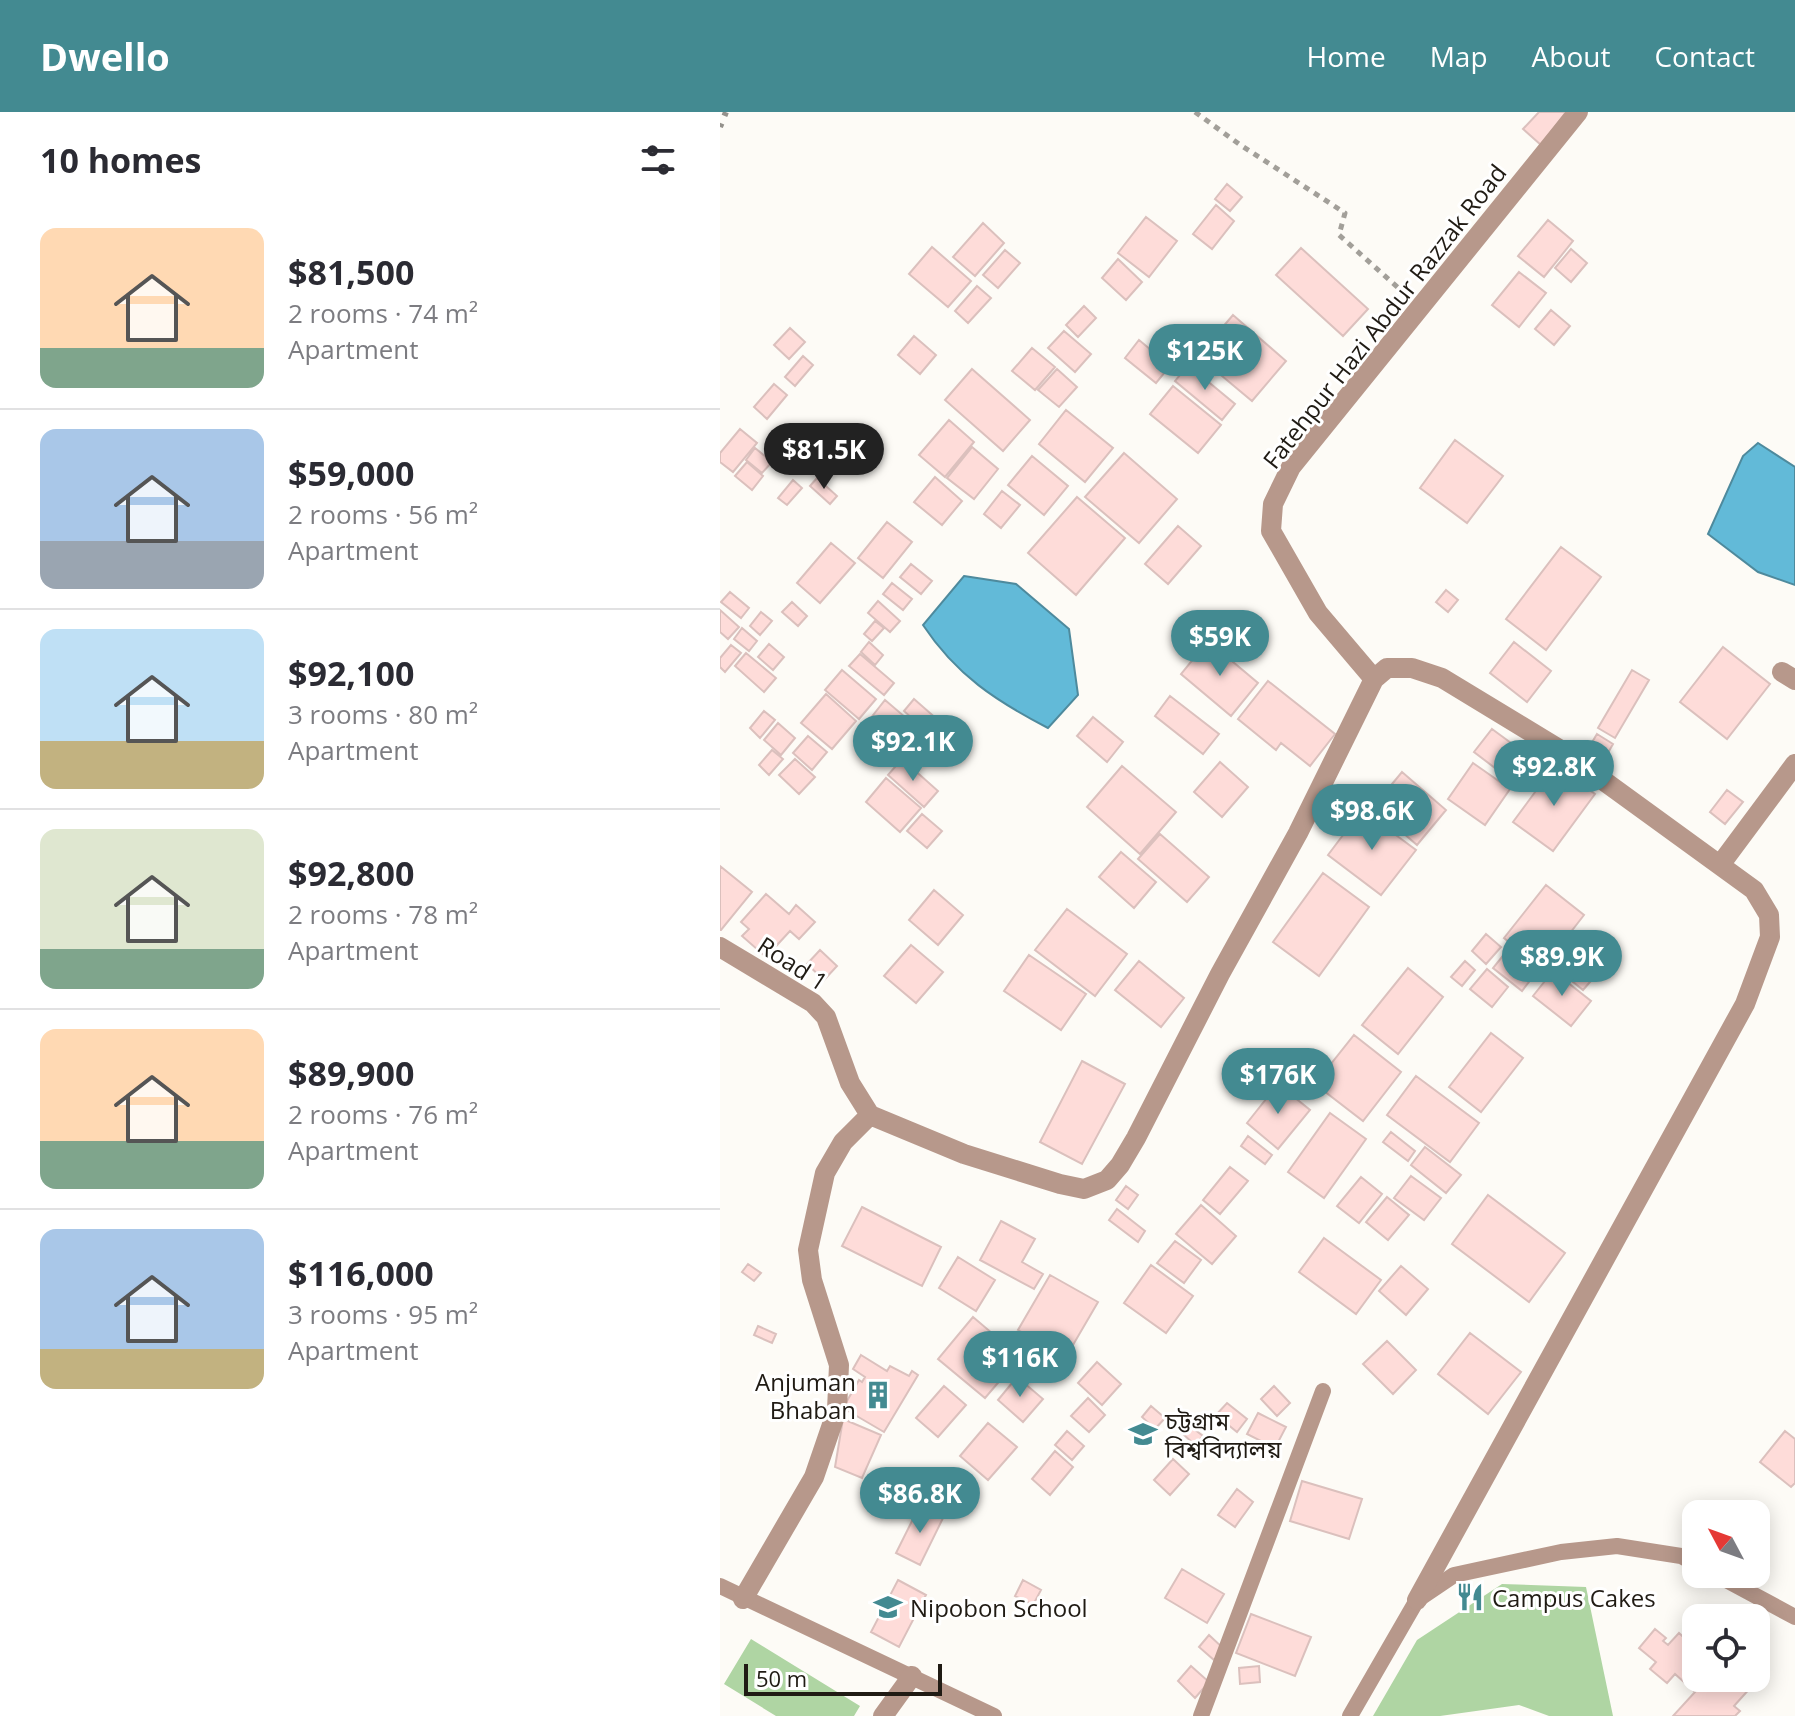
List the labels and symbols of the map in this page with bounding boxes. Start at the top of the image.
street label: Fatehpur Hazi Abdur Razzak Road [1255,157,1513,475]
pin: $125K [1149,324,1261,392]
pin: $81.5K [759,423,889,491]
pin: $59K [1173,610,1267,678]
pin: $92.1K [848,715,978,783]
pin: $92.8K [1489,740,1619,808]
pin: $98.6K [1307,784,1437,852]
street label: Road 1 [752,928,834,998]
pin: $89.9K [1497,930,1627,998]
pin: $176K [1222,1048,1334,1116]
pin: $116K [964,1331,1076,1399]
place label: Anjuman Bhaban [755,1365,856,1426]
building icon: Anjuman Bhaban [863,1380,893,1410]
place label: চট্টগ্রাম বিশ্ববিদ্যালয় [1164,1404,1282,1465]
school or university icon: চট্টগ্রাম বিশ্ববিদ্যালয় [1128,1419,1158,1449]
pin: $86.8K [855,1467,985,1535]
north arrow [1682,1500,1770,1588]
place label: Campus Cakes [1492,1581,1656,1614]
restaurant icon: Campus Cakes [1455,1582,1485,1612]
place label: Nipobon School [910,1591,1088,1624]
school or university icon: Nipobon School [873,1592,903,1622]
scale bar [744,1660,942,1696]

